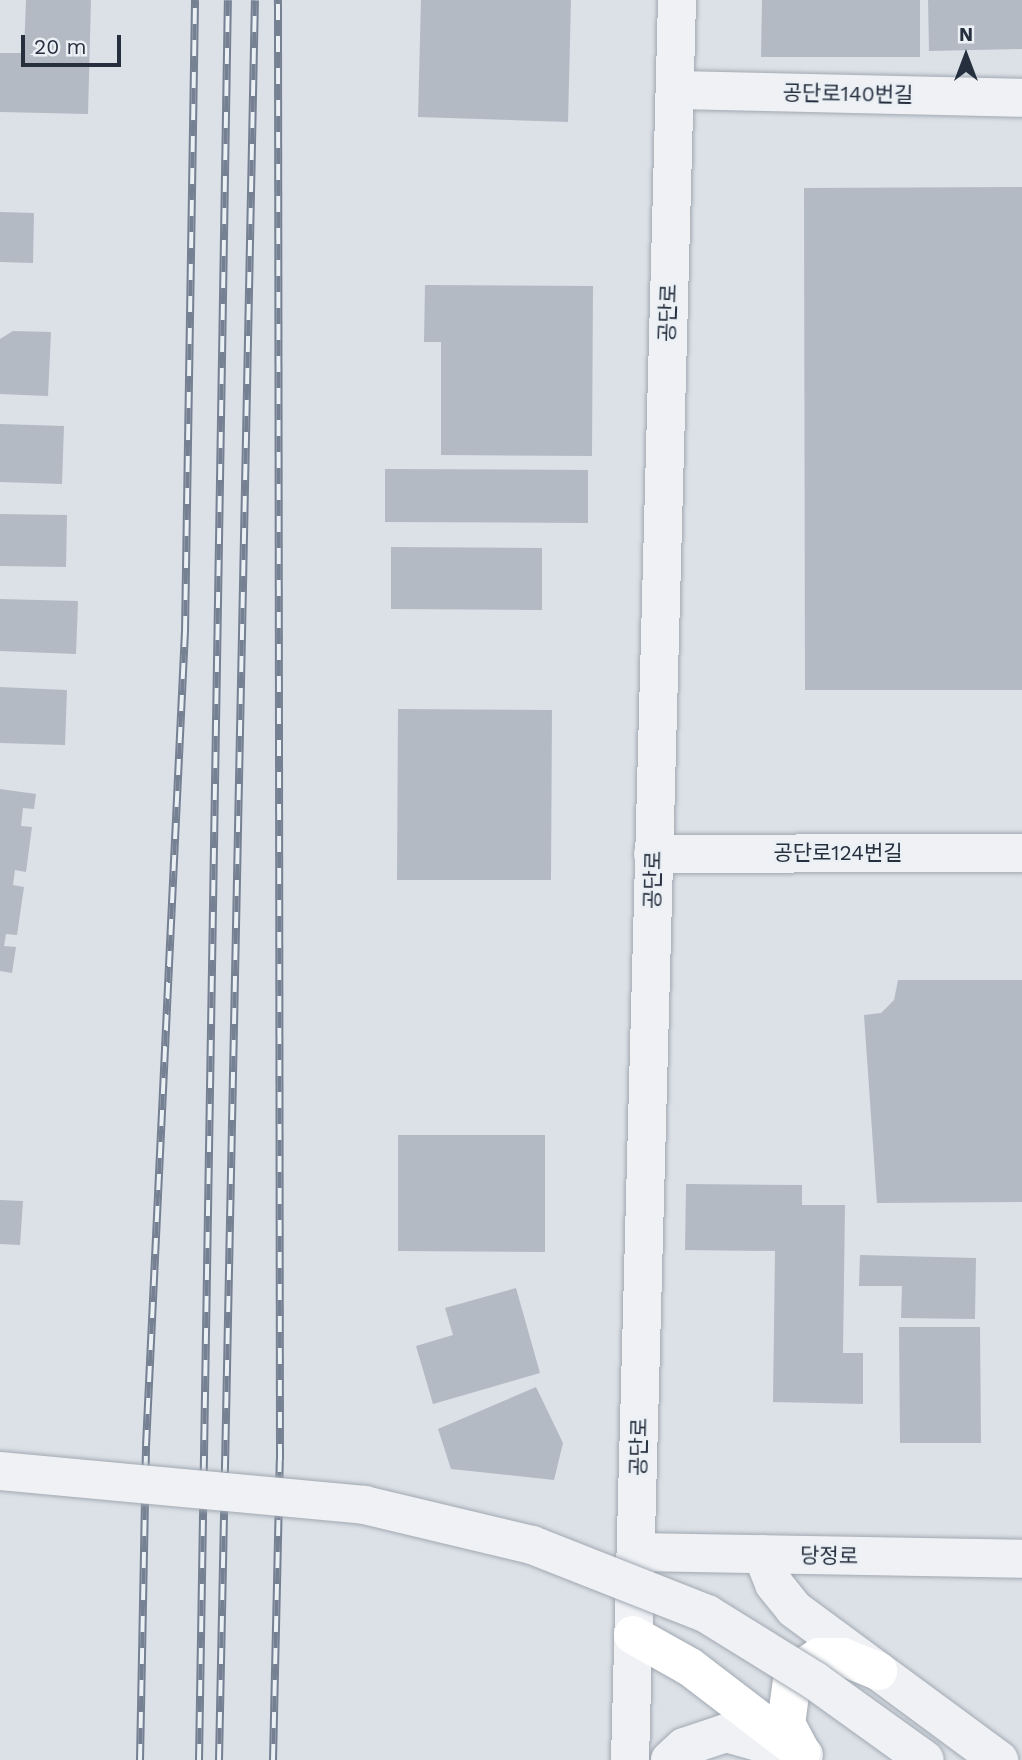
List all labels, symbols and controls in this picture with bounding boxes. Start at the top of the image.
scale bar [24,21,124,65]
north arrow [931,21,1001,91]
text: N [959,23,973,46]
text: 20 m [34,34,86,59]
street label: 공단로140번길 [782,80,914,108]
street label: 공단로 [654,284,682,342]
street label: 공단로124번길 [773,840,903,866]
street label: 공단로 [640,851,666,909]
street label: 공단로 [626,1418,652,1476]
street label: 당정로 [800,1543,858,1569]

